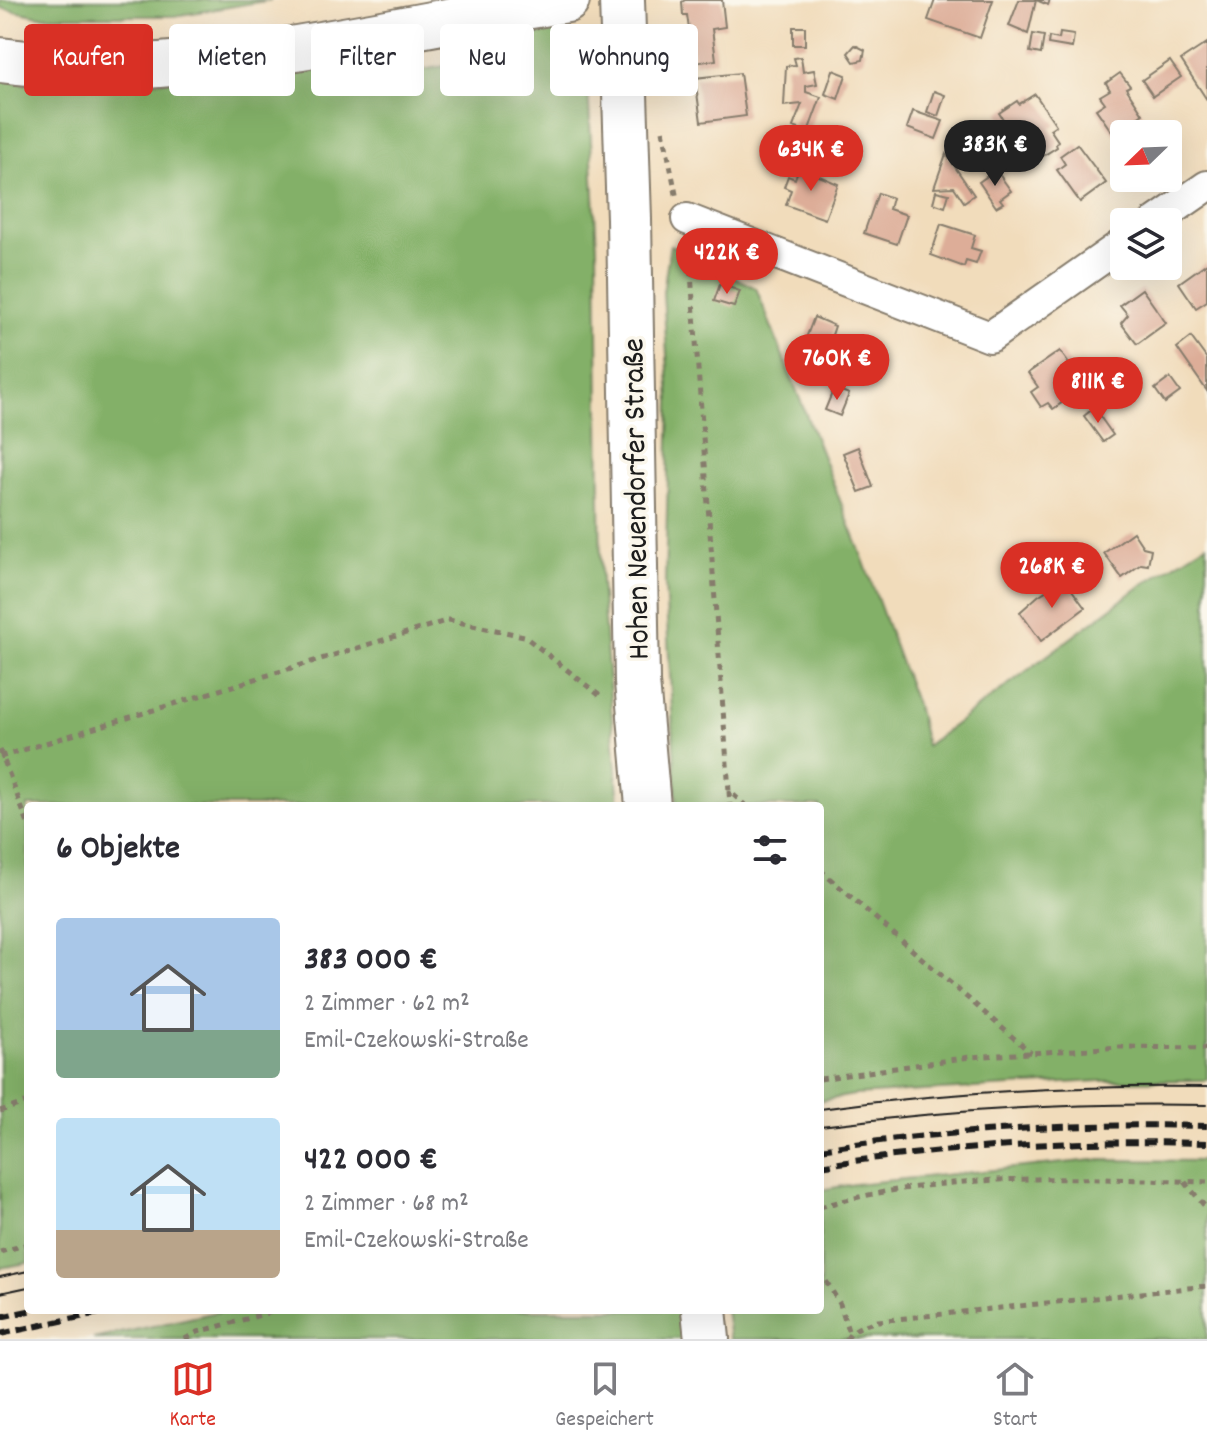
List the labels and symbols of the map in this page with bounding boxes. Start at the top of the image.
pin: 383K € [930,120,1060,188]
north arrow [1110,120,1182,192]
pin: 634K € [746,125,876,193]
pin: 422K € [662,228,792,296]
pin: 760K € [772,334,902,402]
street label: Hohen Neuendorfer Straße [613,338,665,660]
pin: 811K € [1033,357,1163,425]
pin: 268K € [987,542,1117,610]

